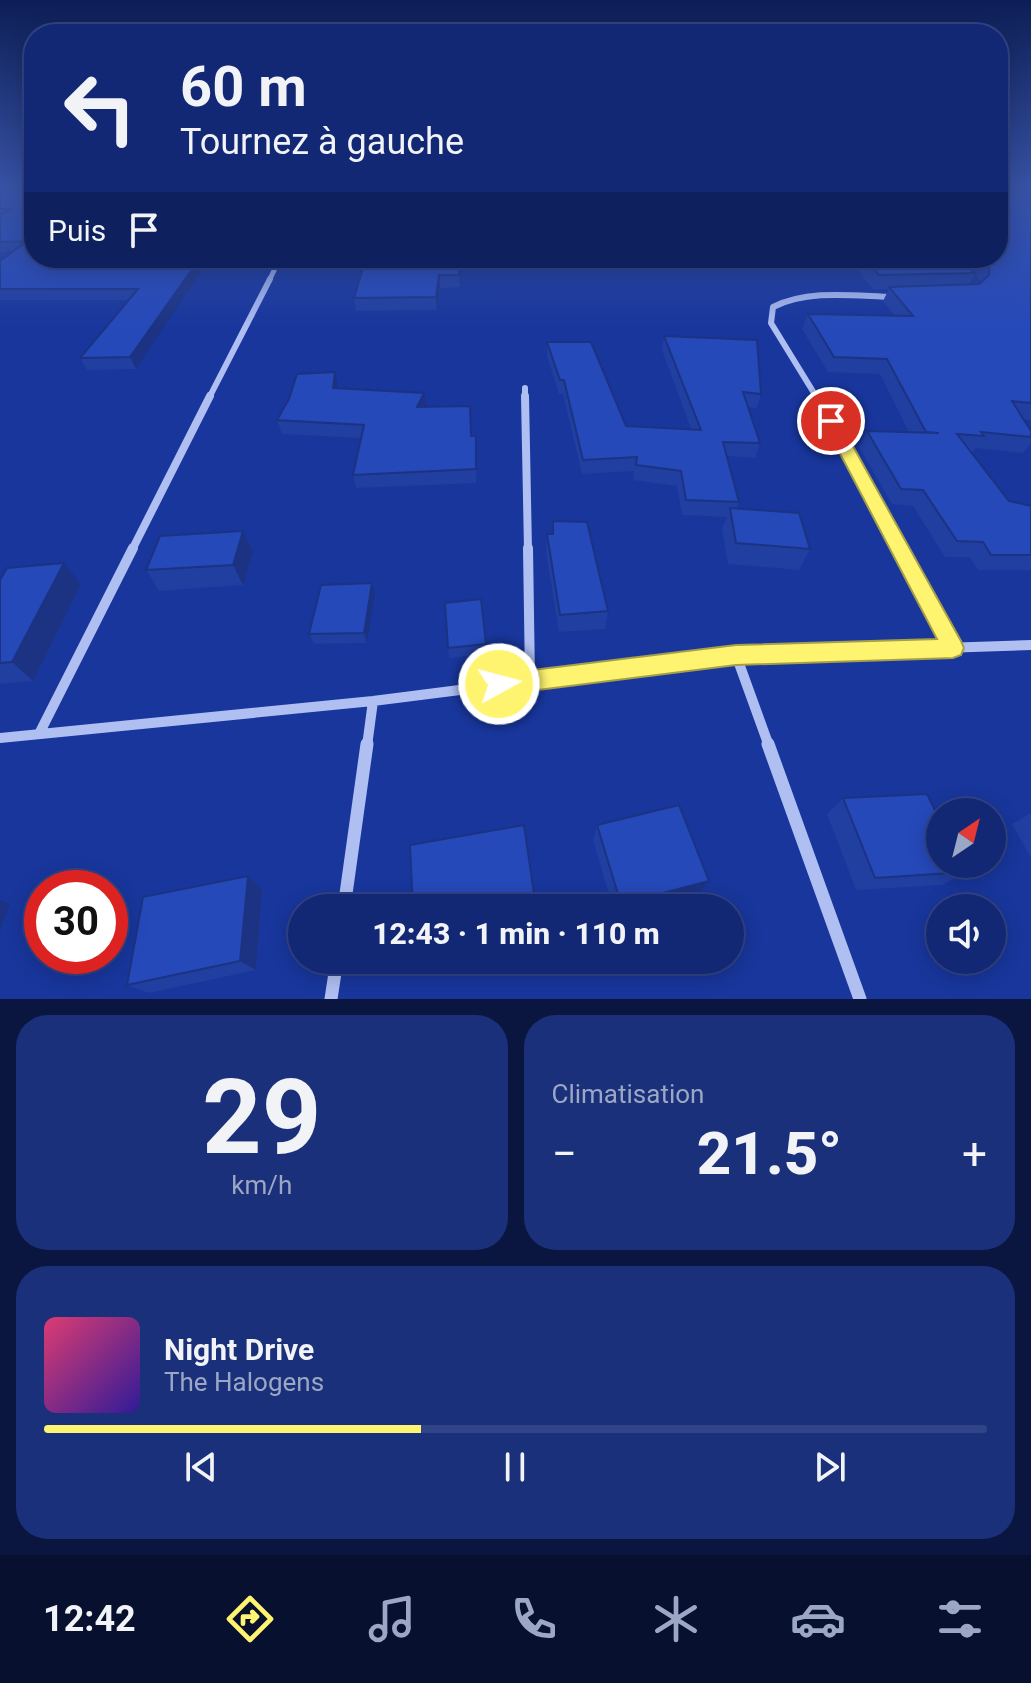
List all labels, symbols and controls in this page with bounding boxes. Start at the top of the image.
text: 60 m [180,54,307,120]
icon: left [48,56,152,160]
text: Tournez à gauche [180,121,464,163]
icon: arrive [122,208,166,252]
text: Puis [48,213,106,248]
pin [797,387,865,455]
icon: arrive [809,399,853,443]
position arrow [457,642,541,726]
north arrow [926,798,1006,878]
map controls [926,798,1006,974]
speed limit sign: 30 [24,870,128,974]
button: sound [926,894,1006,974]
text: 12:43 · 1 min · 110 m [372,916,660,951]
text: 29 [202,1057,321,1178]
text: Climatisation [552,1079,704,1109]
text: 21.5° [697,1118,842,1189]
text: − [552,1128,577,1180]
text: + [962,1128,987,1180]
text: km/h [231,1170,292,1200]
text: Night Drive [164,1332,314,1367]
text: The Halogens [164,1367,324,1397]
icon: previous [179,1445,223,1489]
icon: pause [493,1445,537,1489]
icon: next [808,1445,852,1489]
icon: directions [222,1591,278,1647]
icon: music [364,1591,420,1647]
icon: phone [506,1591,562,1647]
icon: climate [648,1591,704,1647]
icon: car [790,1591,846,1647]
icon: filters [932,1591,988,1647]
text: 12:42 [43,1598,136,1640]

